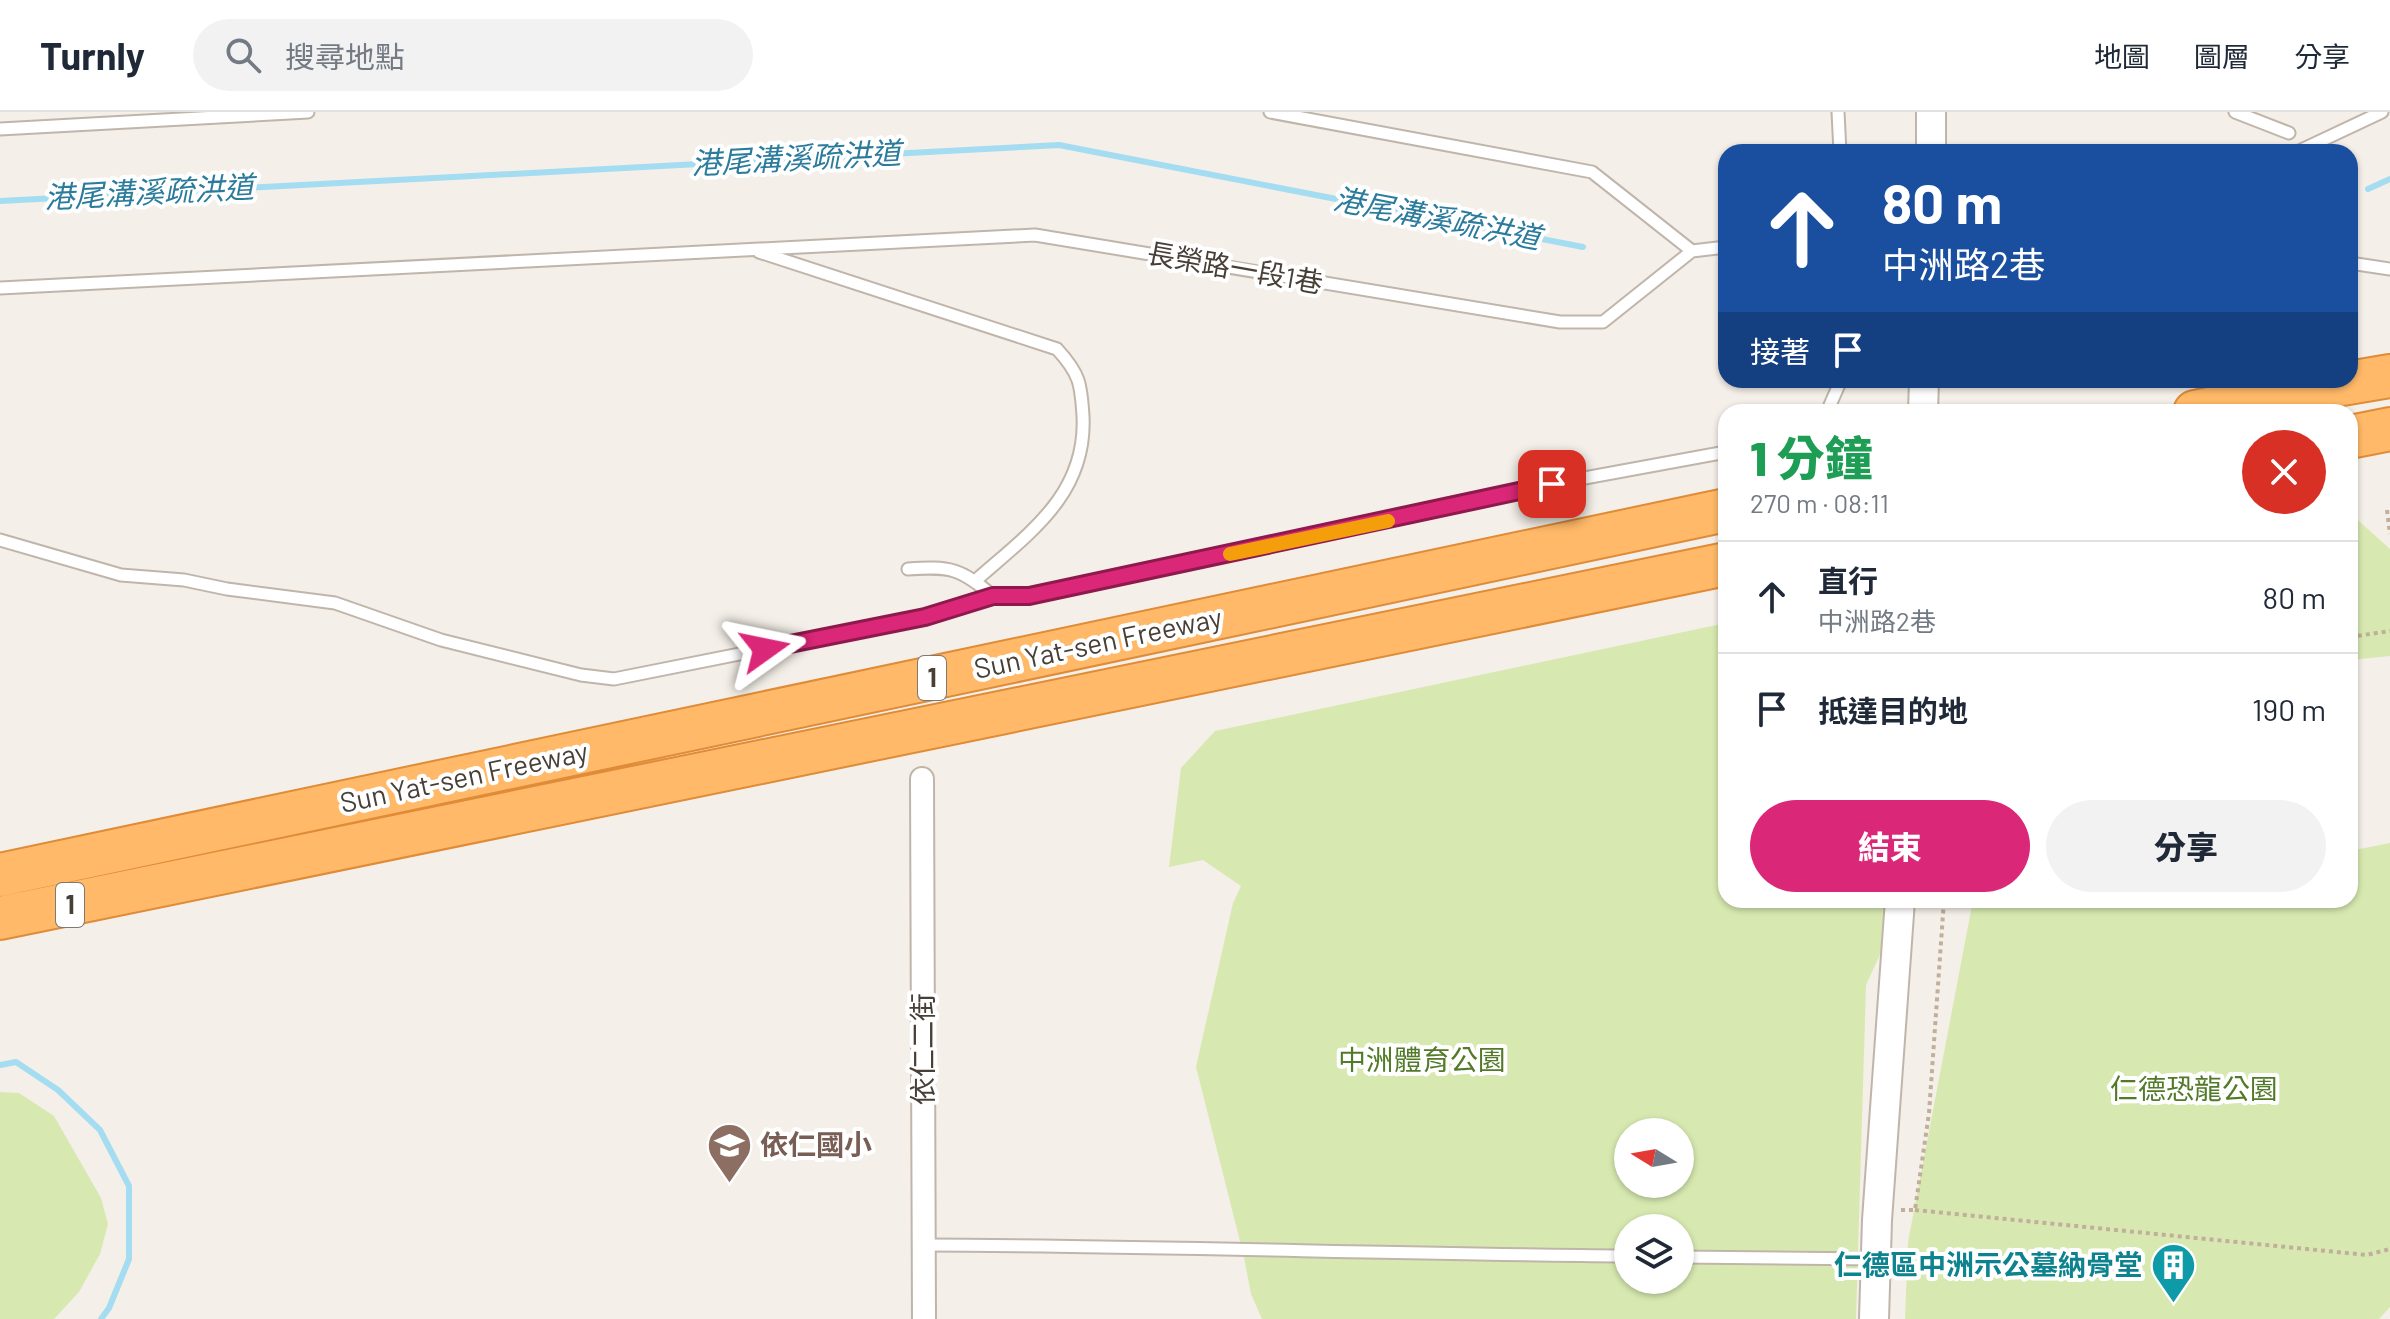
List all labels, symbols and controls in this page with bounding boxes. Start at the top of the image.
search box [193,19,753,91]
text: Turnly [40,32,145,78]
icon: search [221,33,265,77]
text: 搜尋地點 [285,38,405,74]
text: 地圖 [2094,39,2150,73]
text: 圖層 [2194,39,2250,73]
text: 分享 [2294,39,2350,73]
water label: 港尾溝溪疏洪道 [690,133,906,180]
water label: 港尾溝溪疏洪道 [43,167,259,214]
text: 80 m [1882,168,2002,235]
icon: ahead [1750,176,1854,280]
water label: 港尾溝溪疏洪道 [1331,179,1548,256]
street label: 長榮路一段1巷 [1145,235,1326,299]
text: 中洲路2巷 [1882,242,2045,285]
icon: arrive [1826,328,1870,372]
text: 接著 [1750,333,1810,369]
text: 1 分鐘 [1750,428,1873,486]
button: close [2242,430,2326,514]
pin [1518,450,1586,518]
icon: arrive [1530,462,1574,506]
text: 270 m · 08:11 [1750,487,1889,518]
text: 直行 [1818,562,1878,598]
icon: ahead [1750,575,1794,619]
text: 80 m [2263,579,2326,615]
street label: Sun Yat-sen Freeway [971,599,1225,685]
text: 中洲路2巷 [1818,605,1936,636]
position arrow [723,607,807,691]
road number: 1 [918,656,946,700]
icon: arrive [1750,687,1794,731]
text: 190 m [2252,691,2326,727]
text: 抵達目的地 [1818,692,1968,728]
street label: Sun Yat-sen Freeway [337,733,591,819]
button: 結束 [1750,800,2030,892]
button: 分享 [2046,800,2326,892]
road number: 1 [56,883,84,927]
street label: 依仁二街 [905,993,939,1105]
park label: 中洲體育公園 [1338,1042,1506,1076]
park label: 仁德恐龍公園 [2110,1071,2278,1105]
north arrow [1614,1118,1694,1198]
map controls [1614,1118,1694,1294]
school or university icon: 依仁國小 [705,1121,753,1184]
place label: 依仁國小 [760,1127,872,1161]
button: layers [1614,1214,1694,1294]
building icon: 仁德區中洲示公墓納骨堂 [2149,1241,2197,1304]
place label: 仁德區中洲示公墓納骨堂 [1834,1247,2142,1281]

